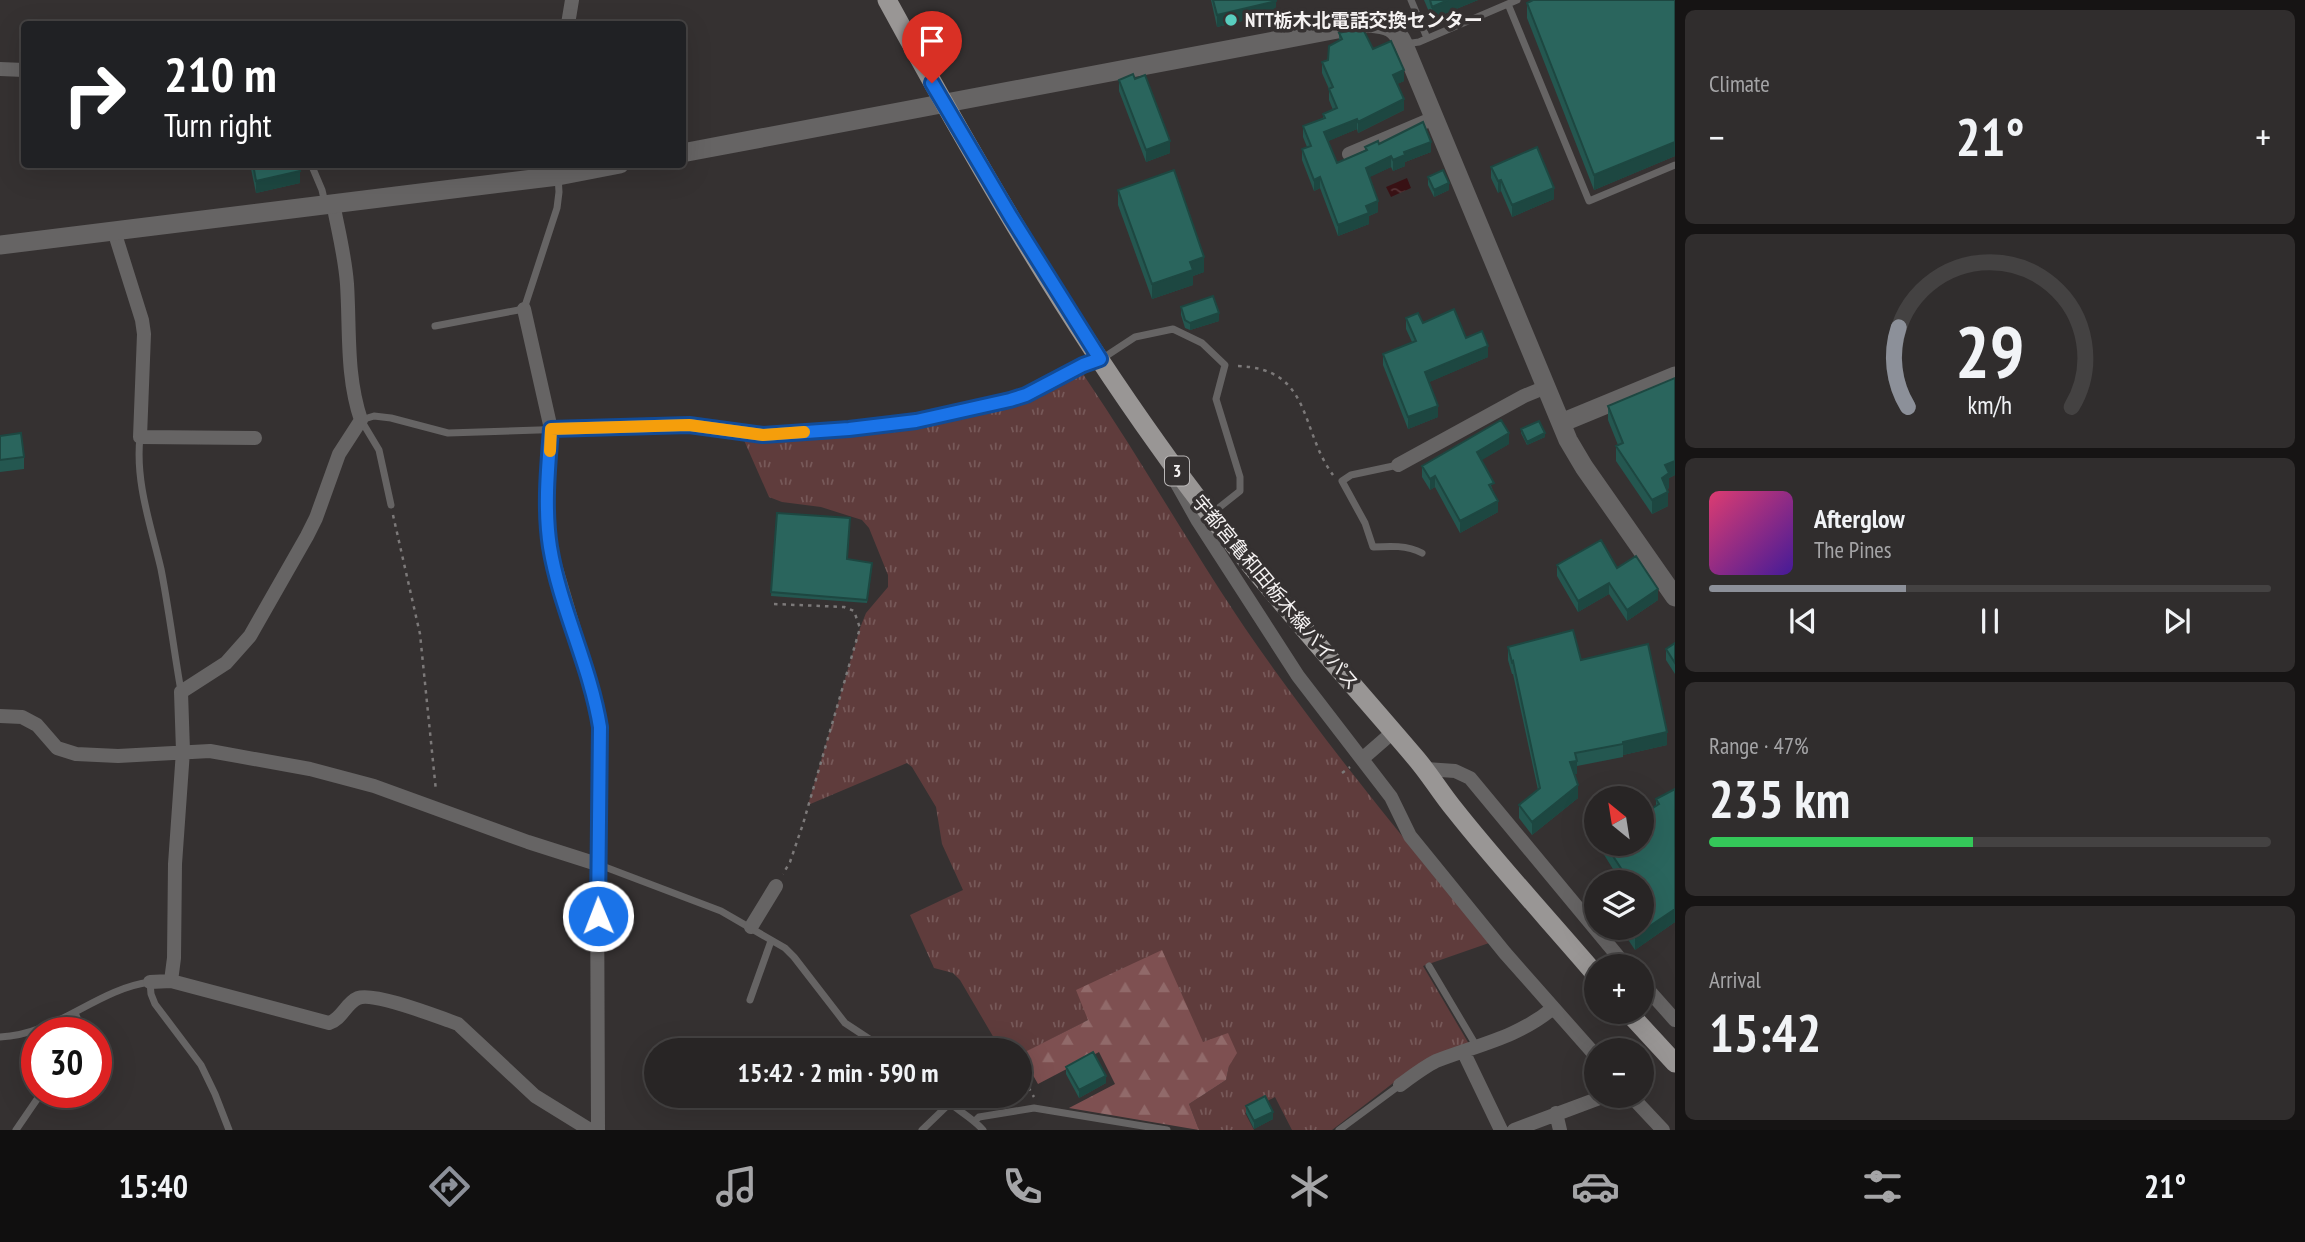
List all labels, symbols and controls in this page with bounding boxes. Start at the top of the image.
place label: NTT栃木北電話交換センター [1245,8,1483,32]
pin [902,11,962,83]
marker: NTT栃木北電話交換センター [1223,12,1239,28]
icon: arrive [913,22,951,60]
text: 210 m [164,42,277,106]
icon: right [49,49,140,140]
text: Climate [1709,69,1770,98]
text: 21° [1956,103,2024,170]
text: Turn right [164,104,272,146]
text: − [1709,112,1725,161]
text: + [2255,112,2271,161]
text: 29 [1955,303,2025,397]
text: km/h [1968,389,2012,421]
road number: 3 [1165,457,1189,486]
street label: 宇都宮亀和田栃木線バイパス [1188,490,1364,694]
text: Afterglow [1814,502,1905,535]
text: The Pines [1814,535,1892,564]
icon: previous [1784,602,1822,640]
icon: pause [1971,602,2009,640]
icon: next [2158,602,2196,640]
text: Range · 47% [1709,731,1809,760]
text: 235 km [1709,765,1850,832]
north arrow [1584,786,1654,856]
map controls [1584,786,1654,1108]
button: layers [1584,870,1654,940]
position arrow [561,879,635,953]
button: + [1584,954,1654,1024]
text: Arrival [1709,965,1761,994]
text: 15:42 [1709,999,1821,1066]
speed limit sign: 30 [21,1017,112,1108]
button: − [1584,1038,1654,1108]
text: 15:42 · 2 min · 590 m [738,1056,938,1089]
icon: directions [425,1162,474,1211]
icon: music [712,1162,761,1211]
icon: phone [998,1162,1047,1211]
icon: climate [1285,1162,1334,1211]
icon: car [1571,1162,1620,1211]
icon: filters [1858,1162,1907,1211]
text: 15:40 [119,1165,188,1207]
text: 21° [2144,1165,2186,1207]

